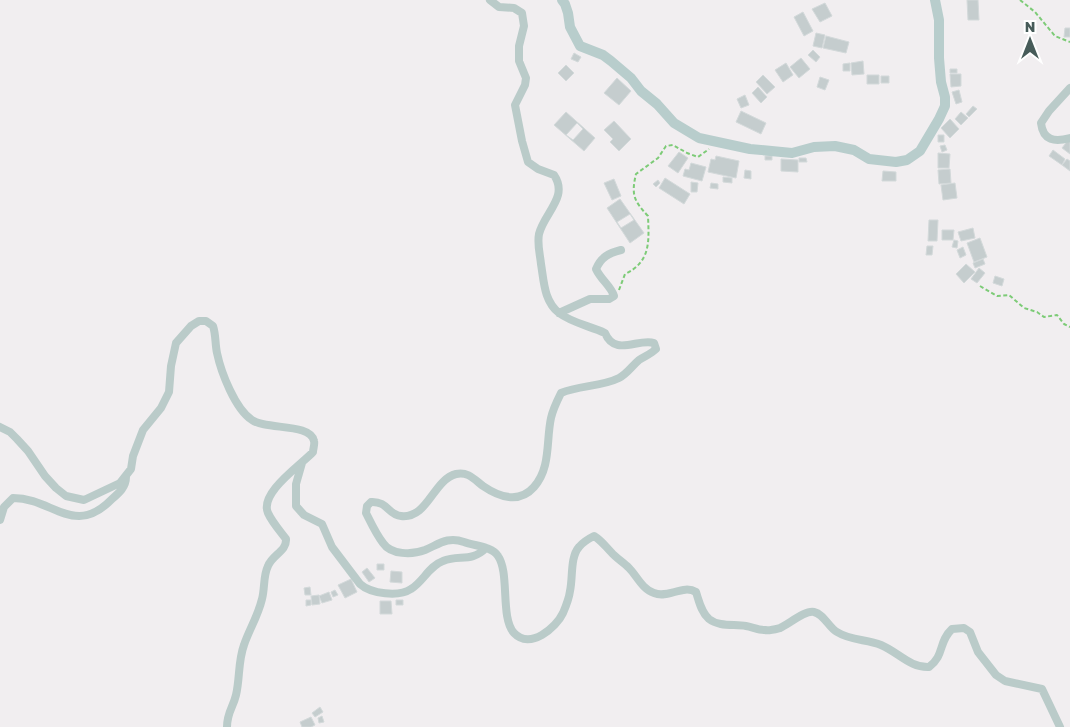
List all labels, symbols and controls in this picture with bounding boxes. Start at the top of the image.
north arrow [1005,15,1055,65]
text: N [1025,18,1035,35]

